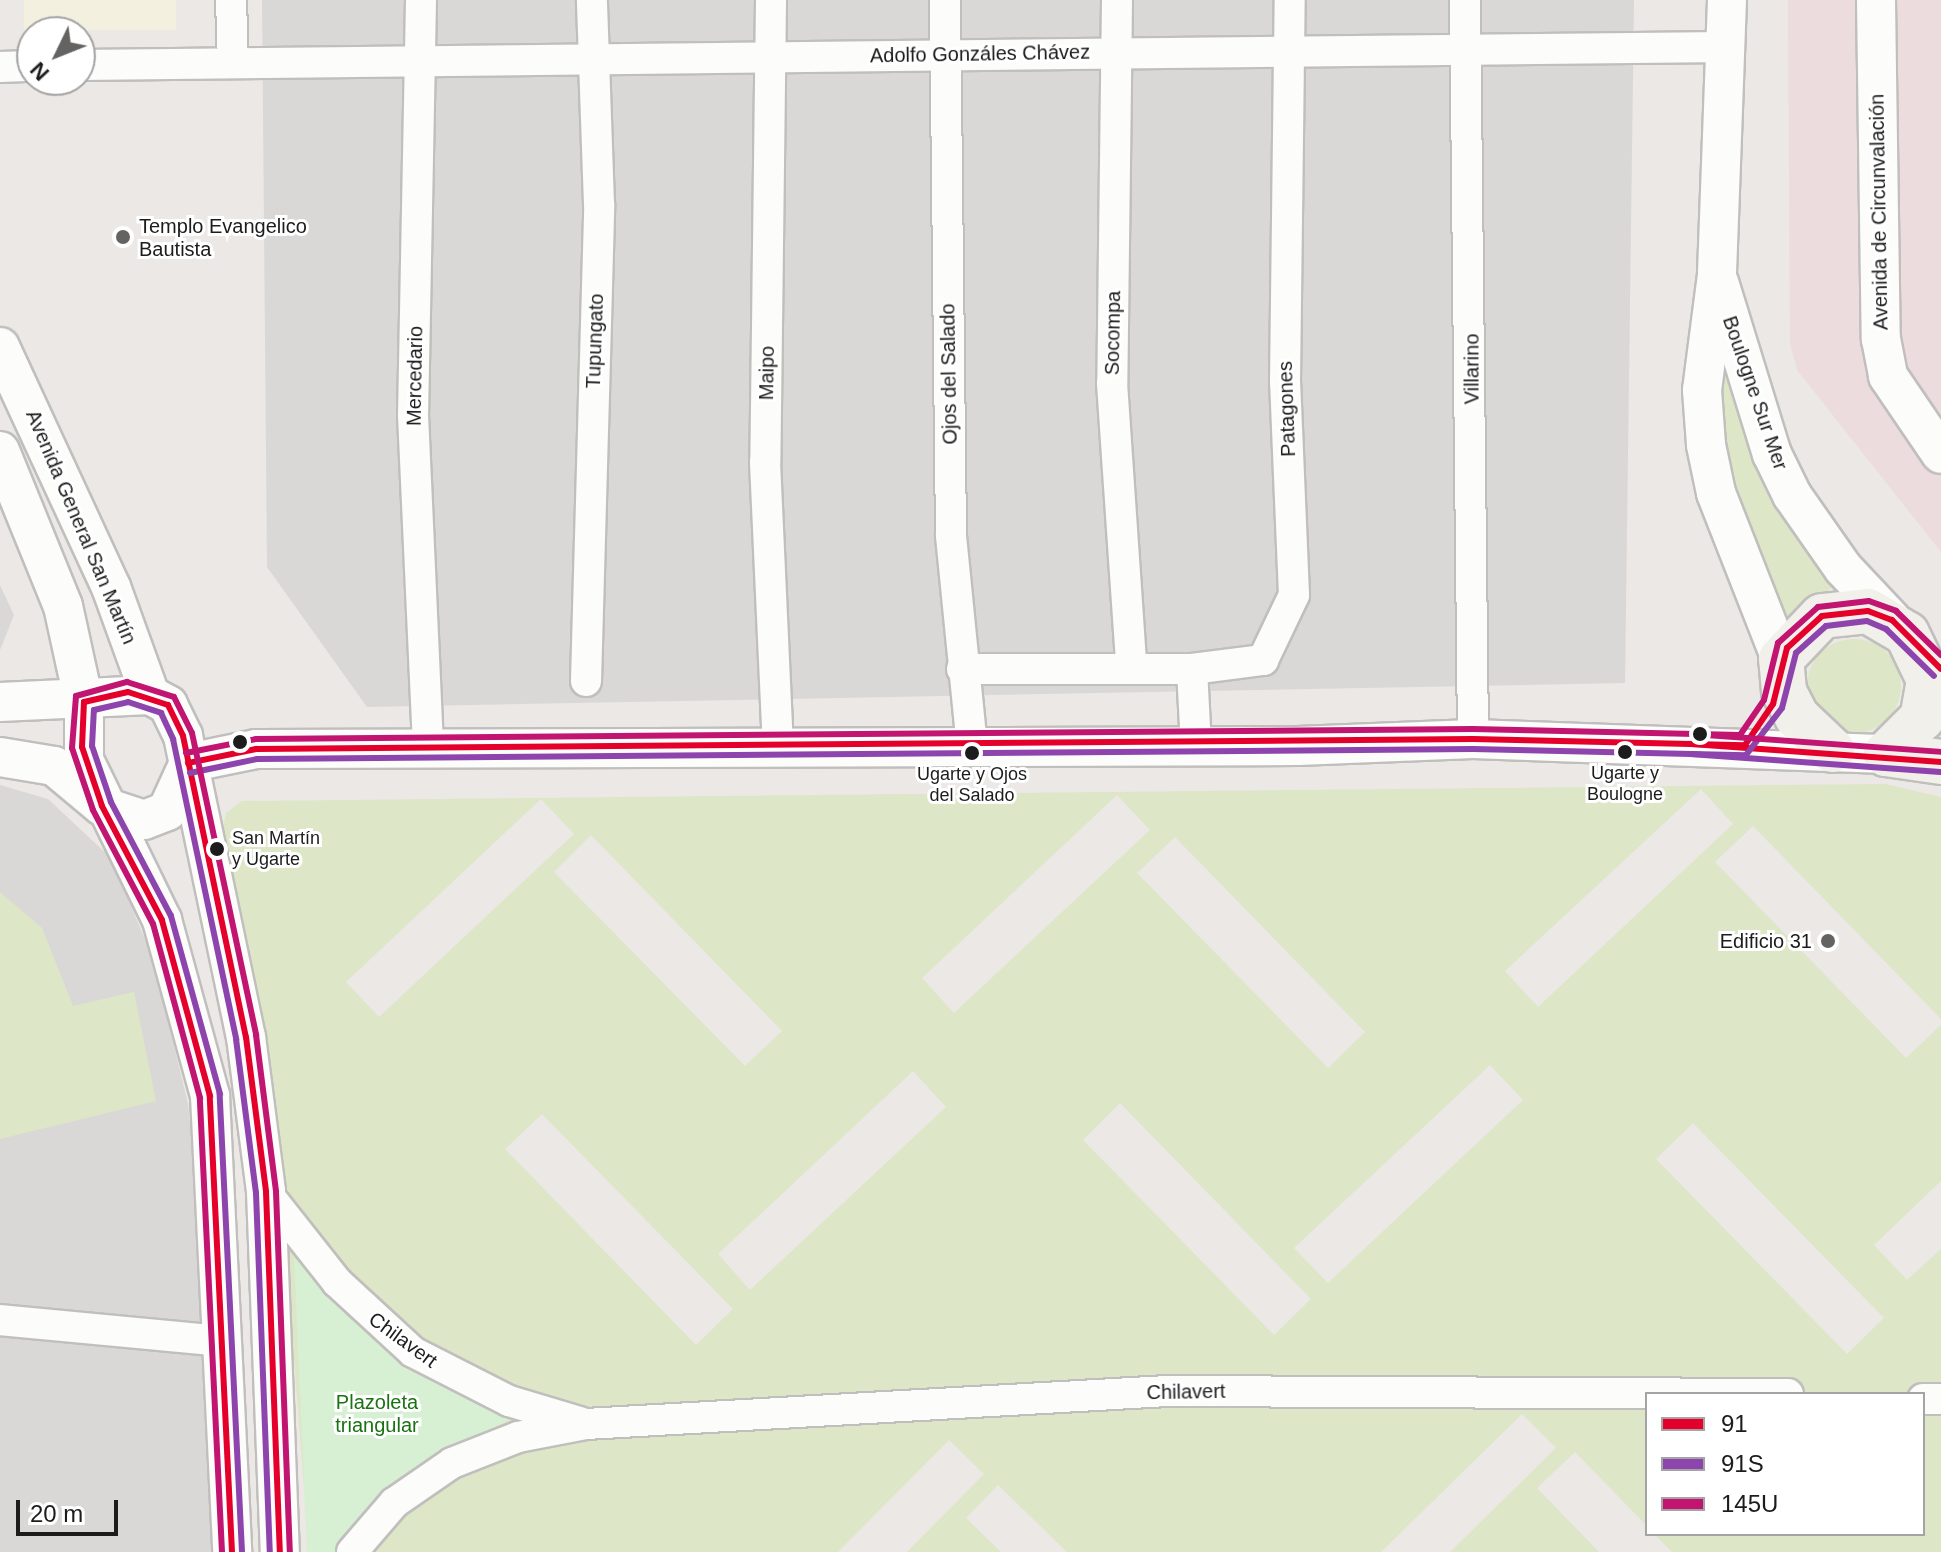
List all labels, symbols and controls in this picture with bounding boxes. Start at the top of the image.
north arrow [16,16,96,96]
street label: Adolfo Gonzáles Chávez [870,40,1090,68]
text: N [25,57,54,86]
street label: Avenida de Circunvalación [1865,94,1893,330]
place label: Templo Evangelico Bautista [139,214,307,261]
marker: Templo Evangelico Bautista [114,228,132,246]
street label: Socompa [1100,291,1126,375]
street label: Tupungato [581,293,609,389]
street label: Ojos del Salado [936,303,962,445]
street label: Boulogne Sur Mer [1717,313,1793,473]
street label: Mercedario [402,326,428,426]
street label: Villarino [1460,334,1484,404]
street label: Maipo [755,346,779,400]
street label: Patagones [1273,361,1301,457]
street label: Avenida General San Martín [21,406,141,648]
unlabelled marker [1692,726,1708,742]
unlabelled marker [232,734,248,750]
marker: Ugarte y Boulogne [1617,744,1633,760]
marker: Ugarte y Ojos del Salado [964,745,980,761]
place label: Ugarte y Boulogne [1587,763,1663,806]
place label: Ugarte y Ojos del Salado [917,764,1027,806]
place label: San Martín y Ugarte [232,828,320,870]
marker: San Martín y Ugarte [209,841,225,857]
place label: Edificio 31 [1720,929,1812,953]
marker: Edificio 31 [1819,932,1837,950]
street label: Chilavert [364,1307,442,1373]
street label: Chilavert [1146,1379,1226,1405]
park label: Plazoleta triangular [335,1391,419,1438]
legend [1645,1392,1925,1536]
text: 91 [1721,1410,1748,1437]
text: 91S [1721,1450,1764,1477]
scale bar [20,1484,122,1534]
text: 145U [1721,1490,1778,1517]
text: 20 m [30,1500,83,1527]

